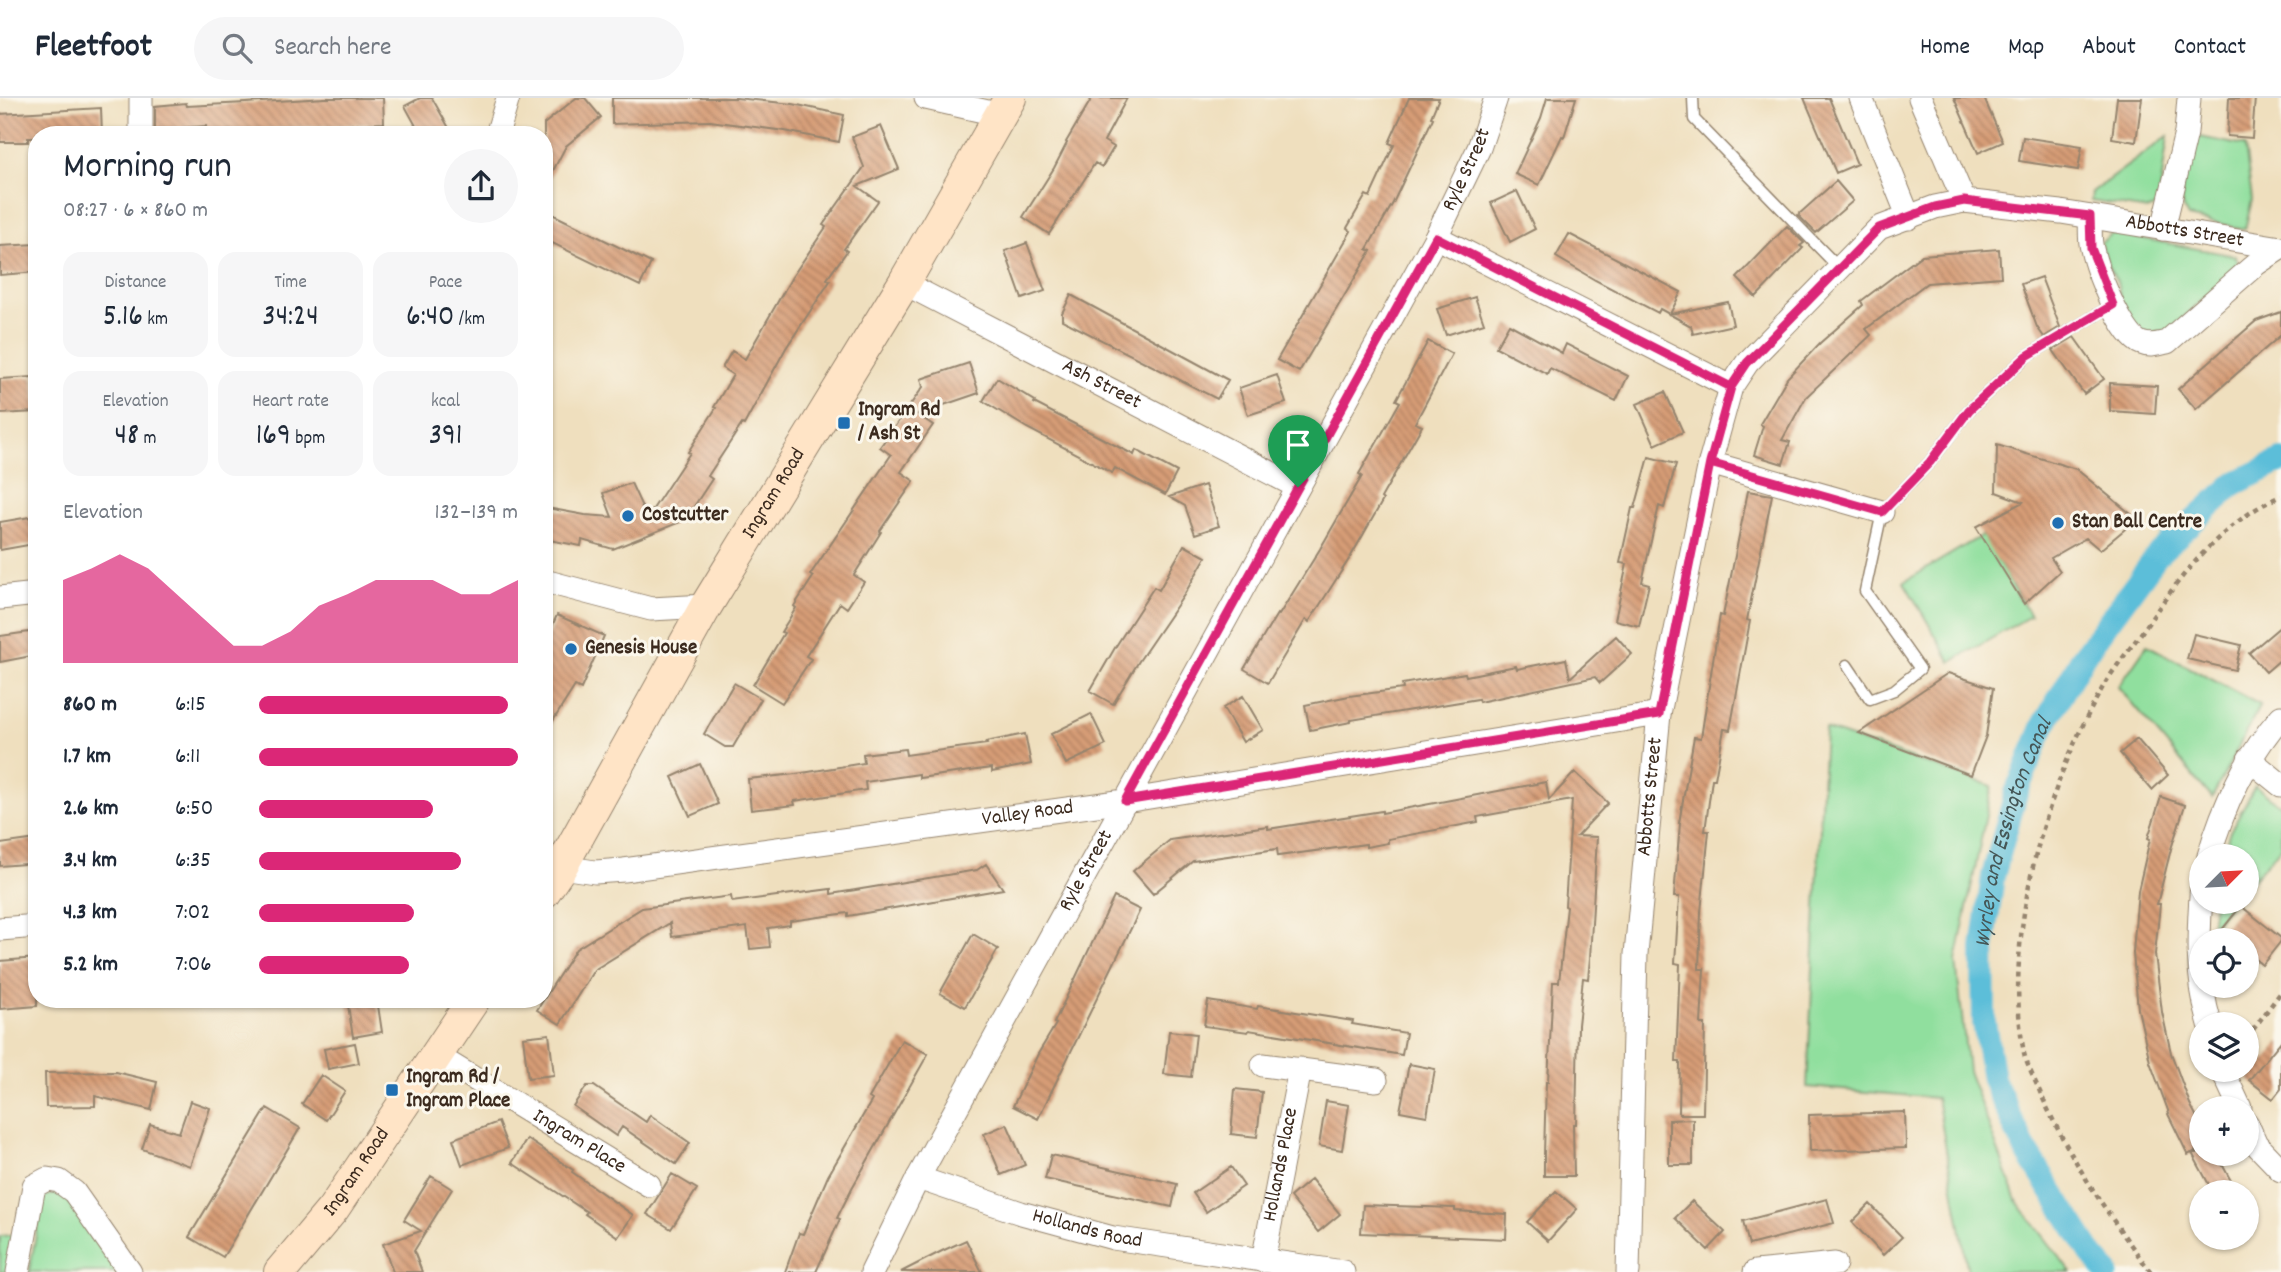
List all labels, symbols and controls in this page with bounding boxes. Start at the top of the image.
search box [194,17,684,80]
text: Fleetfoot [35,25,152,72]
icon: search [218,29,256,67]
text: Search here [274,30,391,67]
text: Home [1920,31,1970,65]
text: Map [2008,31,2044,65]
text: About [2082,31,2136,65]
text: Contact [2174,31,2246,65]
street label: Ryle Street [1435,124,1500,217]
text: Morning run [63,141,232,196]
button: share [444,149,518,223]
text: 08:27 · 6 × 860 m [63,195,208,228]
street label: Abbotts Street [2123,208,2246,257]
text: Distance [105,270,166,297]
text: Time [274,270,307,297]
text: Pace [429,270,462,297]
text: 5.16 [103,297,143,340]
text: 34:24 [262,297,319,340]
text: 6:40 [406,297,454,340]
text: km [143,307,168,334]
text: /km [454,307,485,334]
street label: Ash Street [1056,352,1146,418]
text: Elevation [102,389,169,416]
text: Heart rate [252,389,329,416]
text: kcal [431,389,460,416]
place label: Ingram Rd / Ash St [857,396,941,450]
marker: Ingram Rd / Ash St [836,415,852,431]
pin [1268,415,1328,487]
text: 48 [115,416,139,459]
text: 169 [256,416,291,459]
text: 391 [429,416,462,459]
text: m [139,426,156,453]
text: bpm [291,426,325,453]
icon: arrive [1279,426,1317,464]
street label: Ingram Road [735,443,814,545]
text: Elevation [63,497,143,530]
text: 132–139 m [434,497,518,530]
place label: Costcutter [642,501,730,531]
marker: Costcutter [620,508,636,524]
place label: Stan Ball Centre [2072,508,2202,538]
marker: Stan Ball Centre [2050,515,2066,531]
place label: Genesis House [585,634,697,664]
marker: Genesis House [563,641,579,657]
text: 860 m [63,689,117,722]
text: 6:15 [175,689,206,722]
water label: Wyrley and Essington Canal [1967,711,2062,950]
street label: Abbotts Street [1630,736,1672,858]
text: 1.7 km [63,741,111,774]
text: 6:11 [175,741,200,774]
text: 2.6 km [63,793,119,826]
text: 6:50 [175,793,213,826]
street label: Valley Road [980,793,1075,836]
street label: Ryle Street [1052,825,1122,917]
north arrow [2189,844,2259,914]
map controls [2189,844,2259,1250]
text: 3.4 km [63,845,117,878]
text: 6:35 [175,845,211,878]
text: 4.3 km [63,897,117,930]
text: 7:02 [175,897,210,930]
button: locate [2189,928,2259,998]
text: 5.2 km [63,949,118,982]
text: 7:06 [175,949,211,982]
button: layers [2189,1012,2259,1082]
place label: Ingram Rd / Ingram Place [406,1063,510,1117]
marker: Ingram Rd / Ingram Place [384,1082,400,1098]
button: + [2189,1096,2259,1166]
street label: Ingram Place [526,1102,631,1182]
street label: Hollands Place [1256,1105,1307,1224]
street label: Ingram Road [317,1122,398,1224]
button: − [2189,1180,2259,1250]
street label: Hollands Road [1029,1202,1144,1257]

